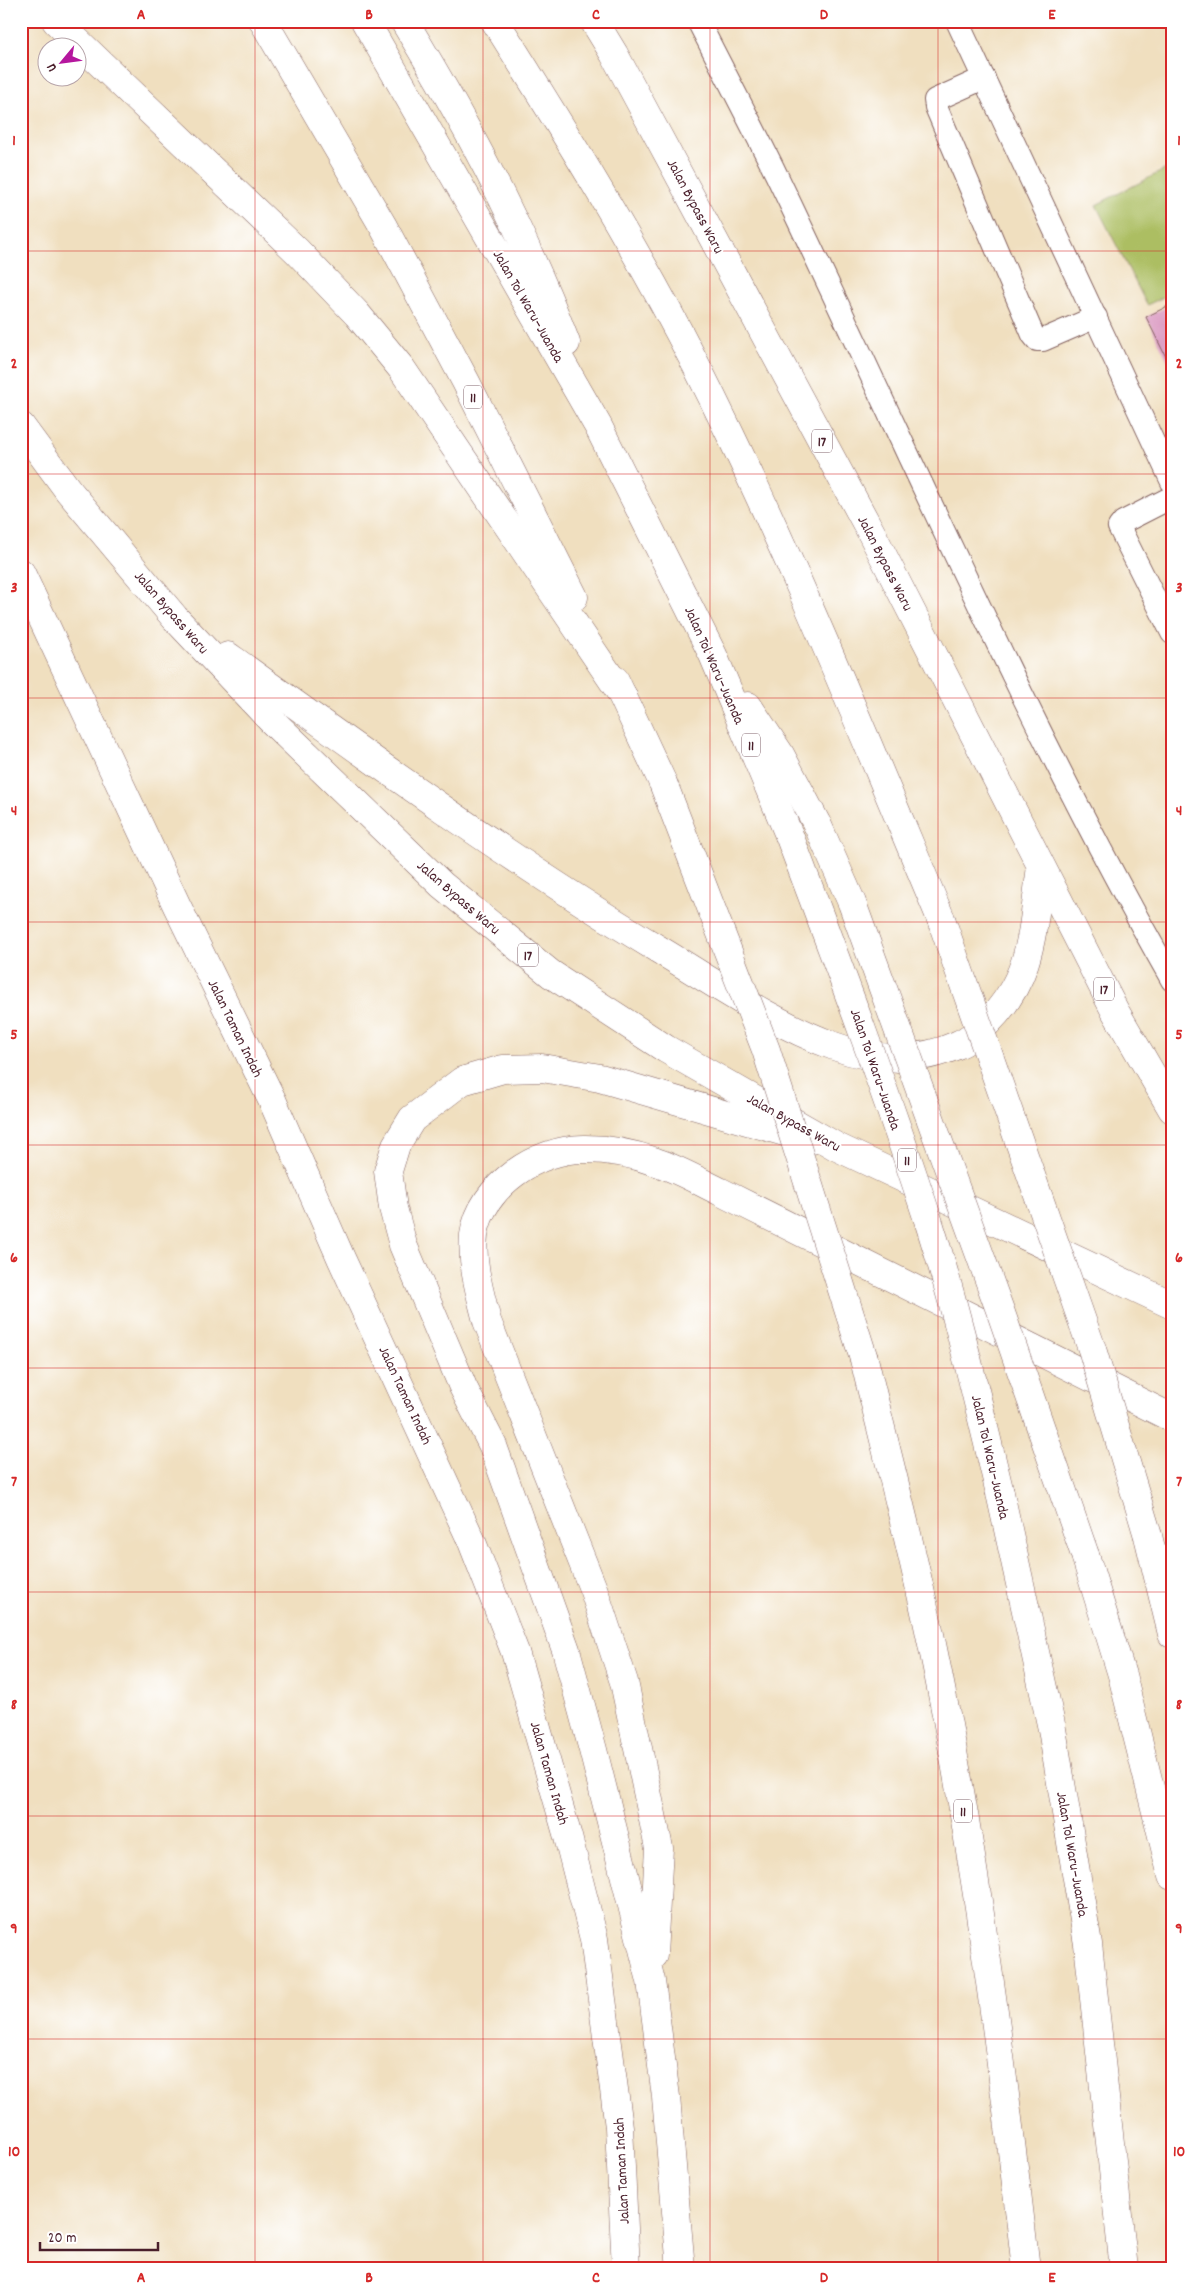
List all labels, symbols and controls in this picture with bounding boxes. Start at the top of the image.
text: A [137,4,146,27]
text: B [365,4,373,27]
text: C [592,4,600,27]
text: D [820,4,829,27]
text: E [1048,4,1056,27]
north arrow [38,38,88,88]
text: U [42,59,63,75]
text: 1 [12,130,16,153]
text: 1 [1177,130,1181,153]
street label: Jalan Bypass Waru [660,156,728,258]
street label: Jalan Tol Waru–Juanda [486,247,569,368]
text: 2 [11,353,18,376]
text: 2 [1176,353,1183,376]
road number: 11 [464,386,482,408]
road number: 17 [812,430,832,452]
street label: Jalan Bypass Waru [851,512,918,615]
street label: Jalan Bypass Waru [128,567,213,660]
text: 3 [10,577,18,600]
text: 3 [1175,577,1183,600]
street label: Jalan Tol Waru–Juanda [677,603,749,729]
road number: 11 [742,734,760,756]
text: 4 [11,800,17,823]
text: 4 [1176,800,1182,823]
street label: Jalan Bypass Waru [411,856,504,941]
road number: 17 [518,944,538,966]
street label: Jalan Taman Indah [201,976,268,1082]
road number: 17 [1094,978,1114,1001]
street label: Jalan Tol Waru–Juanda [843,1006,905,1134]
text: 5 [10,1024,18,1047]
text: 5 [1175,1024,1183,1047]
street label: Jalan Bypass Waru [742,1089,844,1159]
road number: 11 [898,1148,916,1172]
text: 6 [10,1247,18,1270]
text: 6 [1175,1247,1183,1270]
street label: Jalan Taman Indah [372,1343,437,1449]
street label: Jalan Tol Waru–Juanda [964,1393,1014,1523]
text: 7 [11,1471,17,1494]
text: 7 [1176,1471,1182,1494]
text: 8 [11,1694,18,1717]
text: 8 [1176,1694,1183,1717]
street label: Jalan Taman Indah [523,1719,573,1828]
street label: Jalan Tol Waru–Juanda [1049,1790,1093,1920]
road number: 11 [954,1800,972,1822]
text: 9 [10,1918,18,1941]
text: 9 [1175,1918,1183,1941]
street label: Jalan Taman Indah [609,2117,637,2225]
text: 10 [8,2141,20,2164]
text: 10 [1173,2141,1185,2164]
scale bar [40,2220,158,2252]
text: 20 m [48,2228,76,2250]
text: A [137,2267,146,2290]
text: B [365,2267,373,2290]
text: C [592,2267,600,2290]
text: D [820,2267,829,2290]
text: E [1048,2267,1056,2290]

